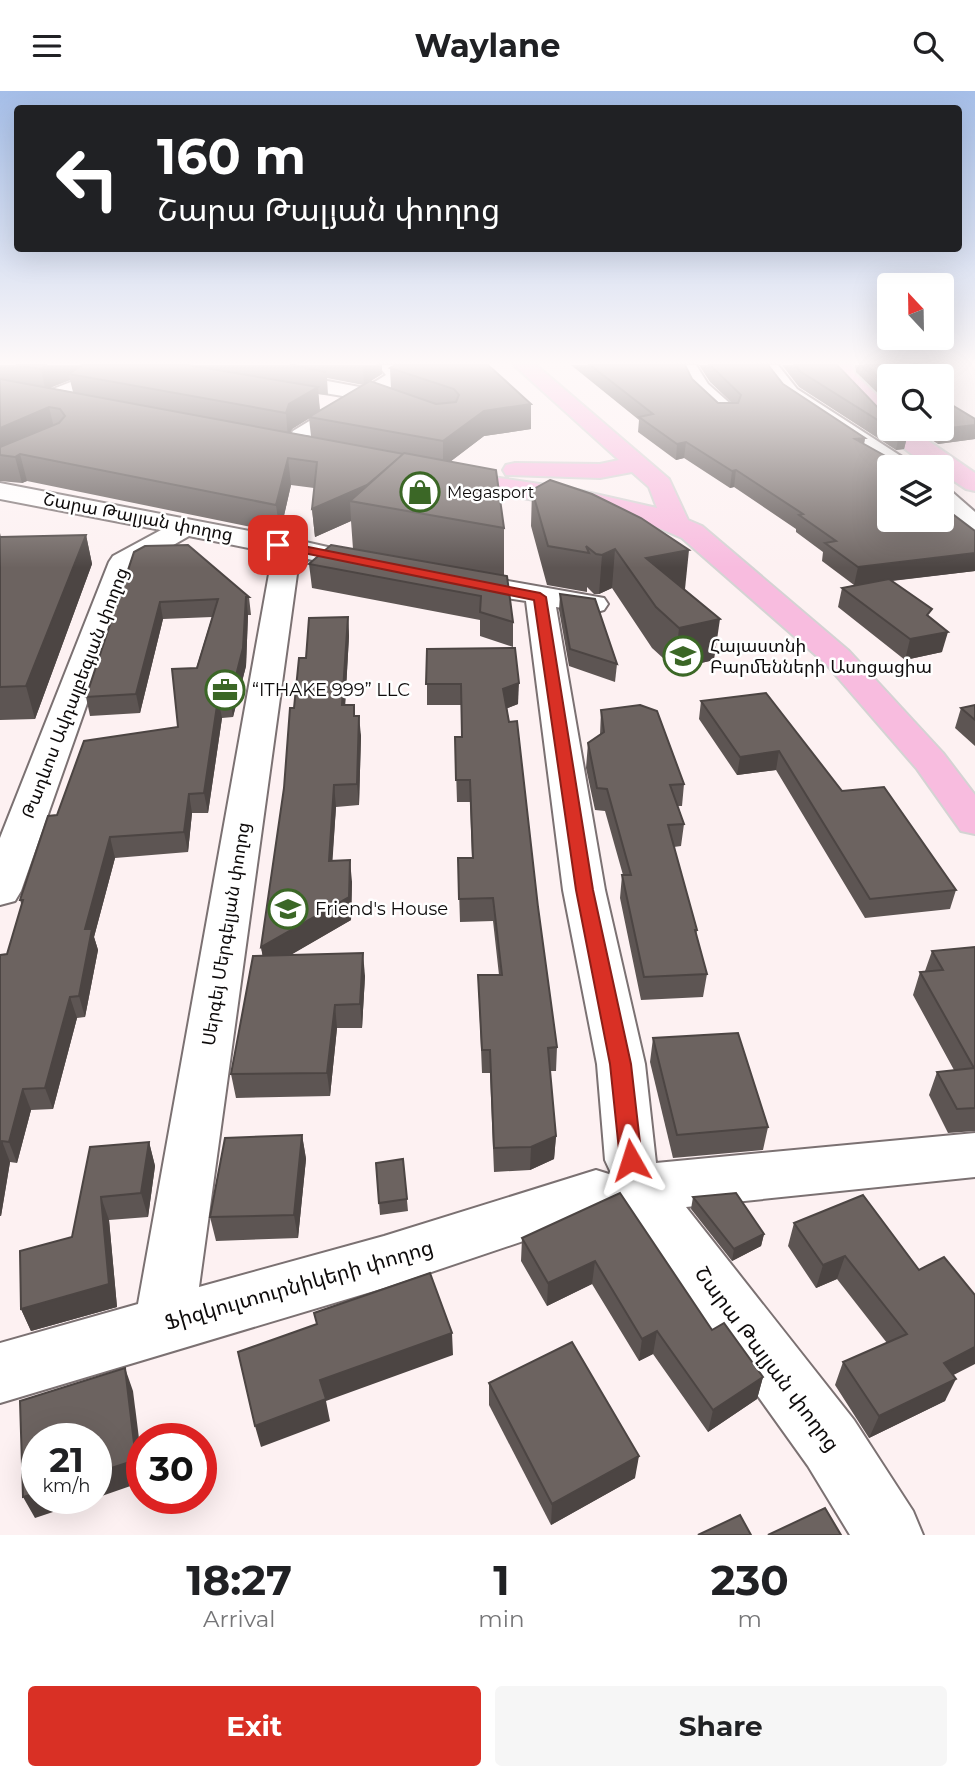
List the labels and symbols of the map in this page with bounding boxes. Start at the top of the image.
north arrow [877,273,954,350]
shop icon: Megasport [399,471,441,513]
place label: Megasport [447,483,535,502]
street label: Շարա Թալյան փողոց [41,488,235,546]
pin [248,515,308,575]
street label: Թադևոս Ավդալբեգյան փողոց [17,564,133,822]
school or university icon: Հայաստնի Բարմենների Ասոցացիա [662,635,704,677]
place label: Հայաստնի Բարմենների Ասոցացիա [710,635,932,678]
office icon: “ITHAKE 999” LLC [204,669,246,711]
place label: “ITHAKE 999” LLC [252,679,410,701]
street label: Սերգեյ Մերգելյան փողոց [197,821,255,1047]
school or university icon: Friend's House [267,888,309,930]
place label: Friend's House [315,898,448,920]
position arrow [594,1123,668,1197]
street label: Ֆիզկուլտուրնիկերի փողոց [162,1234,436,1335]
street label: Շարա Թալյան փողոց [690,1261,845,1456]
speed limit sign: 30 [126,1423,217,1514]

